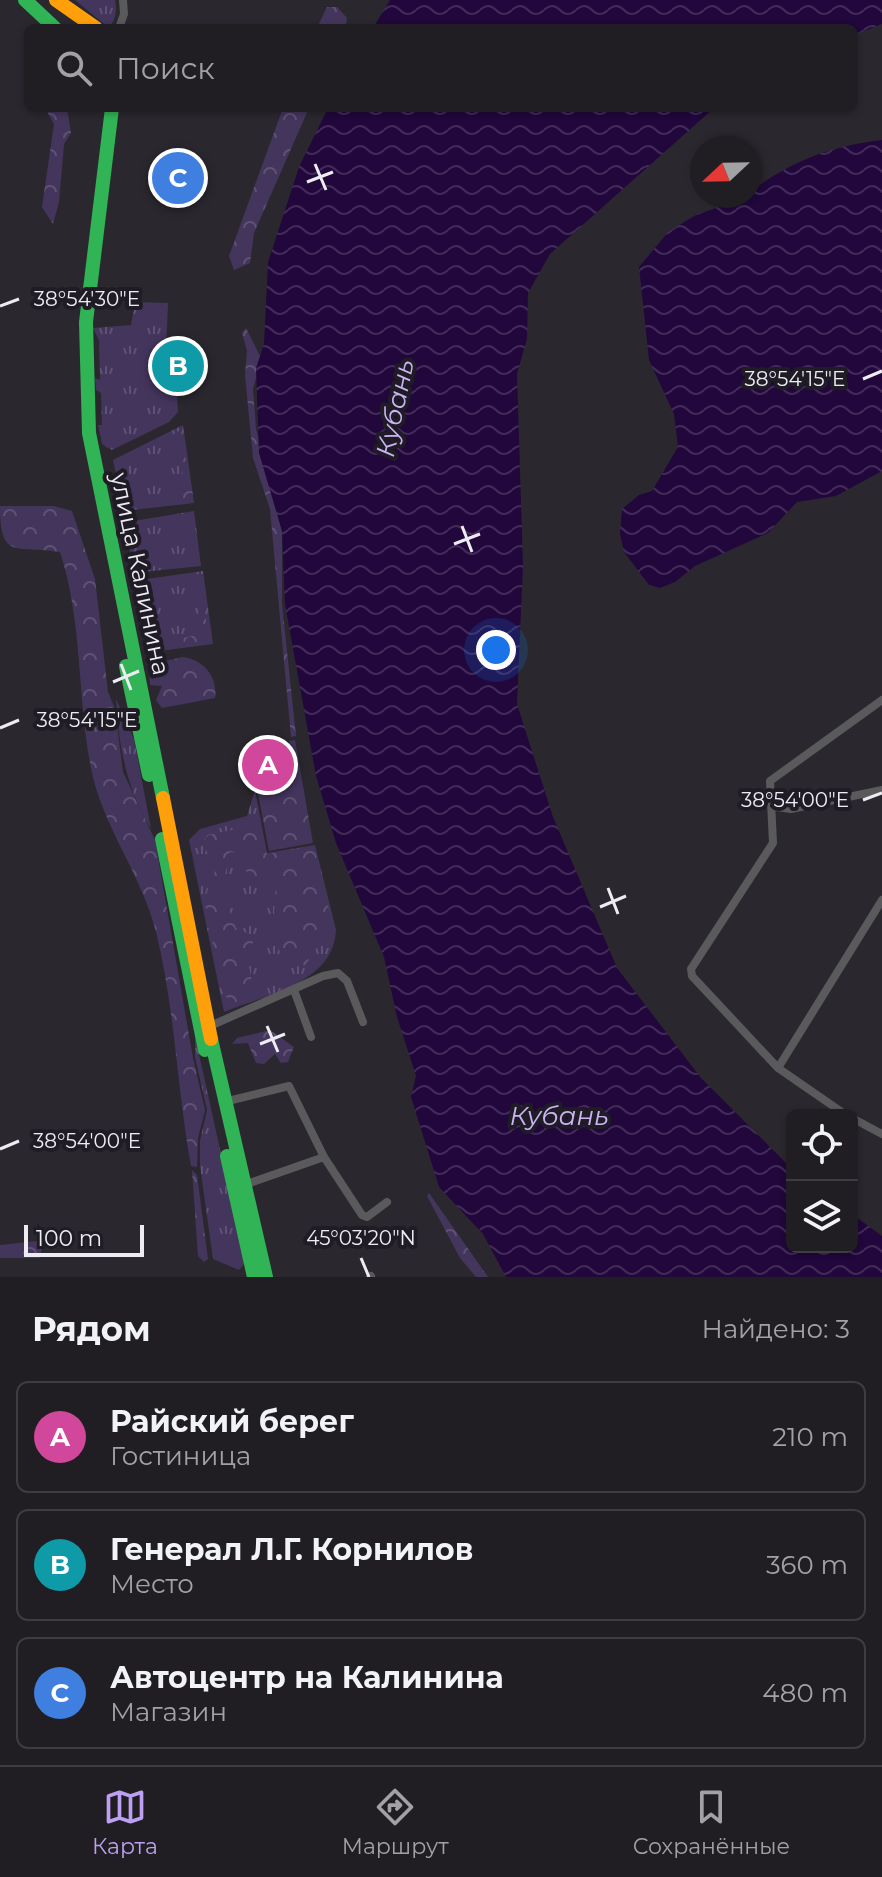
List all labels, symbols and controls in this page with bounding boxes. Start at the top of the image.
search box [24,24,858,112]
icon: search [52,46,96,90]
text: Поиск [116,50,215,87]
north arrow [690,136,762,208]
pin: C [152,148,204,208]
text: 38°54'30"E [34,287,140,311]
pin: B [152,336,204,396]
water label: Кубань [369,356,421,460]
text: 38°54'15"E [745,367,845,391]
street label: улица Калинина [105,469,176,678]
your location [476,630,516,670]
text: 38°54'15"E [37,708,137,732]
pin: A [242,735,294,795]
text: 38°54'00"E [741,788,849,812]
water label: Кубань [509,1100,609,1132]
map controls [786,1109,858,1253]
button: locate [786,1109,858,1181]
text: 38°54'00"E [33,1129,141,1153]
button: layers [786,1181,858,1253]
scale bar [24,1221,144,1257]
text: 100 m [36,1225,102,1252]
text: 45°03'20"N [306,1226,416,1250]
text: Рядом [32,1308,151,1350]
text: Найдено: 3 [702,1313,850,1345]
text: Райский берег [110,1403,354,1440]
text: A [50,1421,70,1453]
text: 210 m [772,1421,848,1453]
text: Гостиница [110,1440,251,1472]
text: Генерал Л.Г. Корнилов [110,1531,473,1568]
text: B [50,1549,70,1581]
text: 360 m [766,1549,848,1581]
text: Место [110,1568,194,1600]
text: Автоцентр на Калинина [110,1659,504,1696]
text: C [51,1677,69,1709]
text: 480 m [762,1677,848,1709]
text: Магазин [110,1696,227,1728]
tab: Карта [92,1785,158,1860]
tab: Маршрут [342,1785,449,1860]
tab: Сохранённые [633,1785,790,1860]

